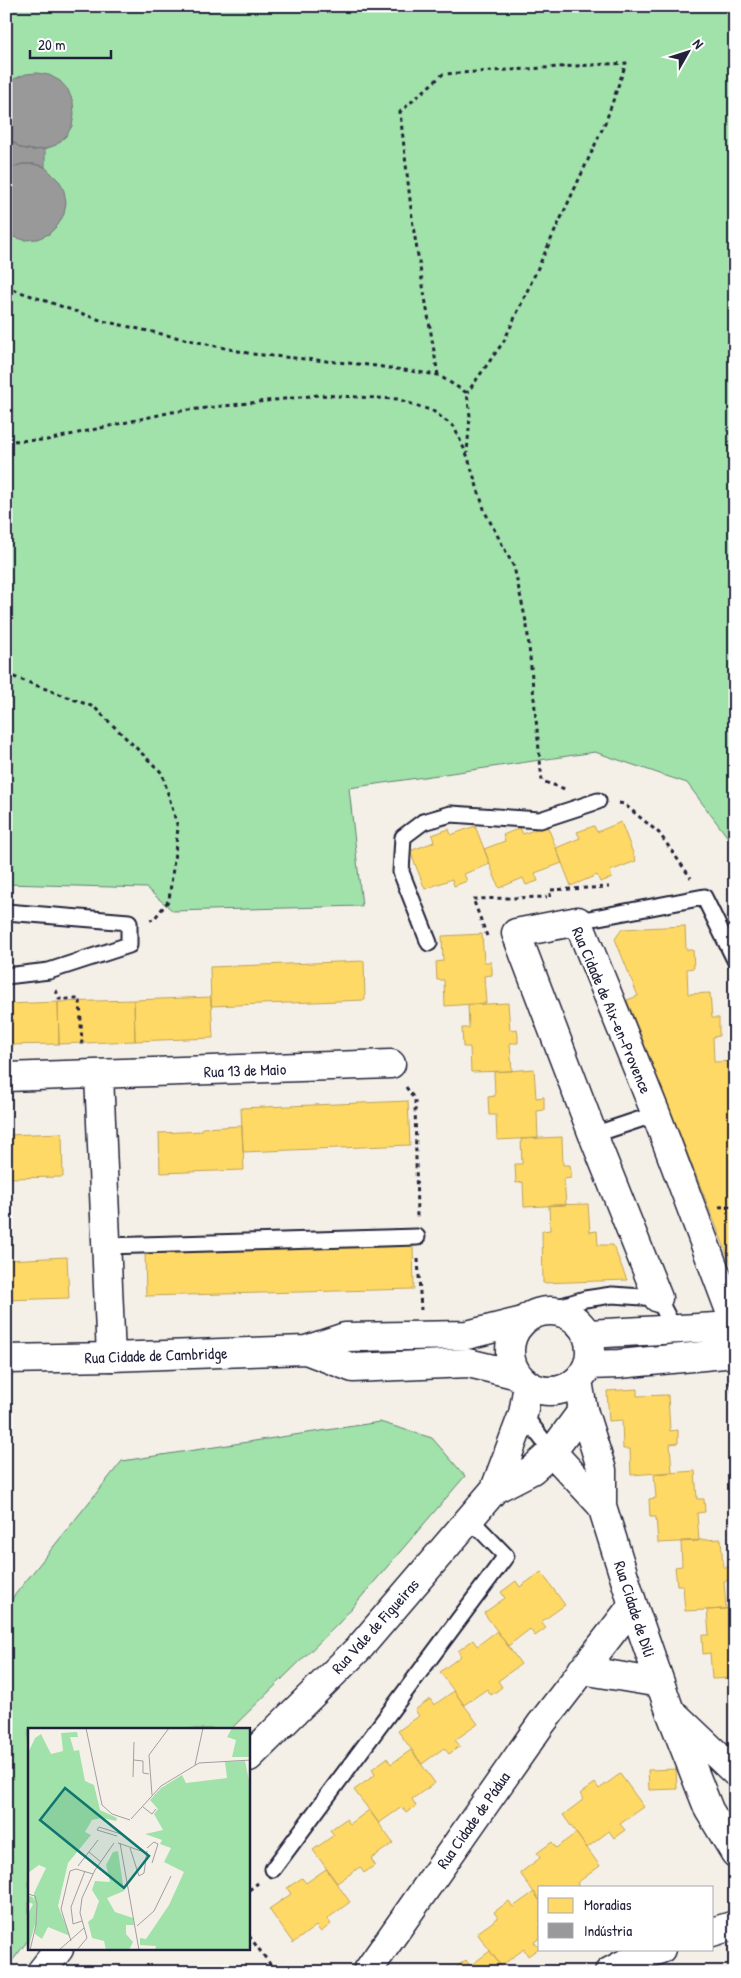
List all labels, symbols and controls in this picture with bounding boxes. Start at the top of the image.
scale bar [30,28,111,60]
north arrow [664,28,714,78]
text: 20 m [38,34,65,55]
text: N [689,35,709,53]
street label: Rua Cidade de Aix-en-Provence [567,923,657,1097]
street label: Rua 13 de Maio [203,1058,287,1082]
street label: Rua Cidade de Cambridge [84,1341,228,1368]
street label: Rua Cidade de Dili [609,1558,661,1660]
street label: Rua Vale de Figueiras [326,1574,424,1678]
inset map [28,1728,250,1950]
street label: Rua Cidade de Pádua [431,1767,515,1873]
legend [538,1886,714,1950]
text: Moradias [584,1894,632,1915]
text: Indústria [584,1920,632,1941]

